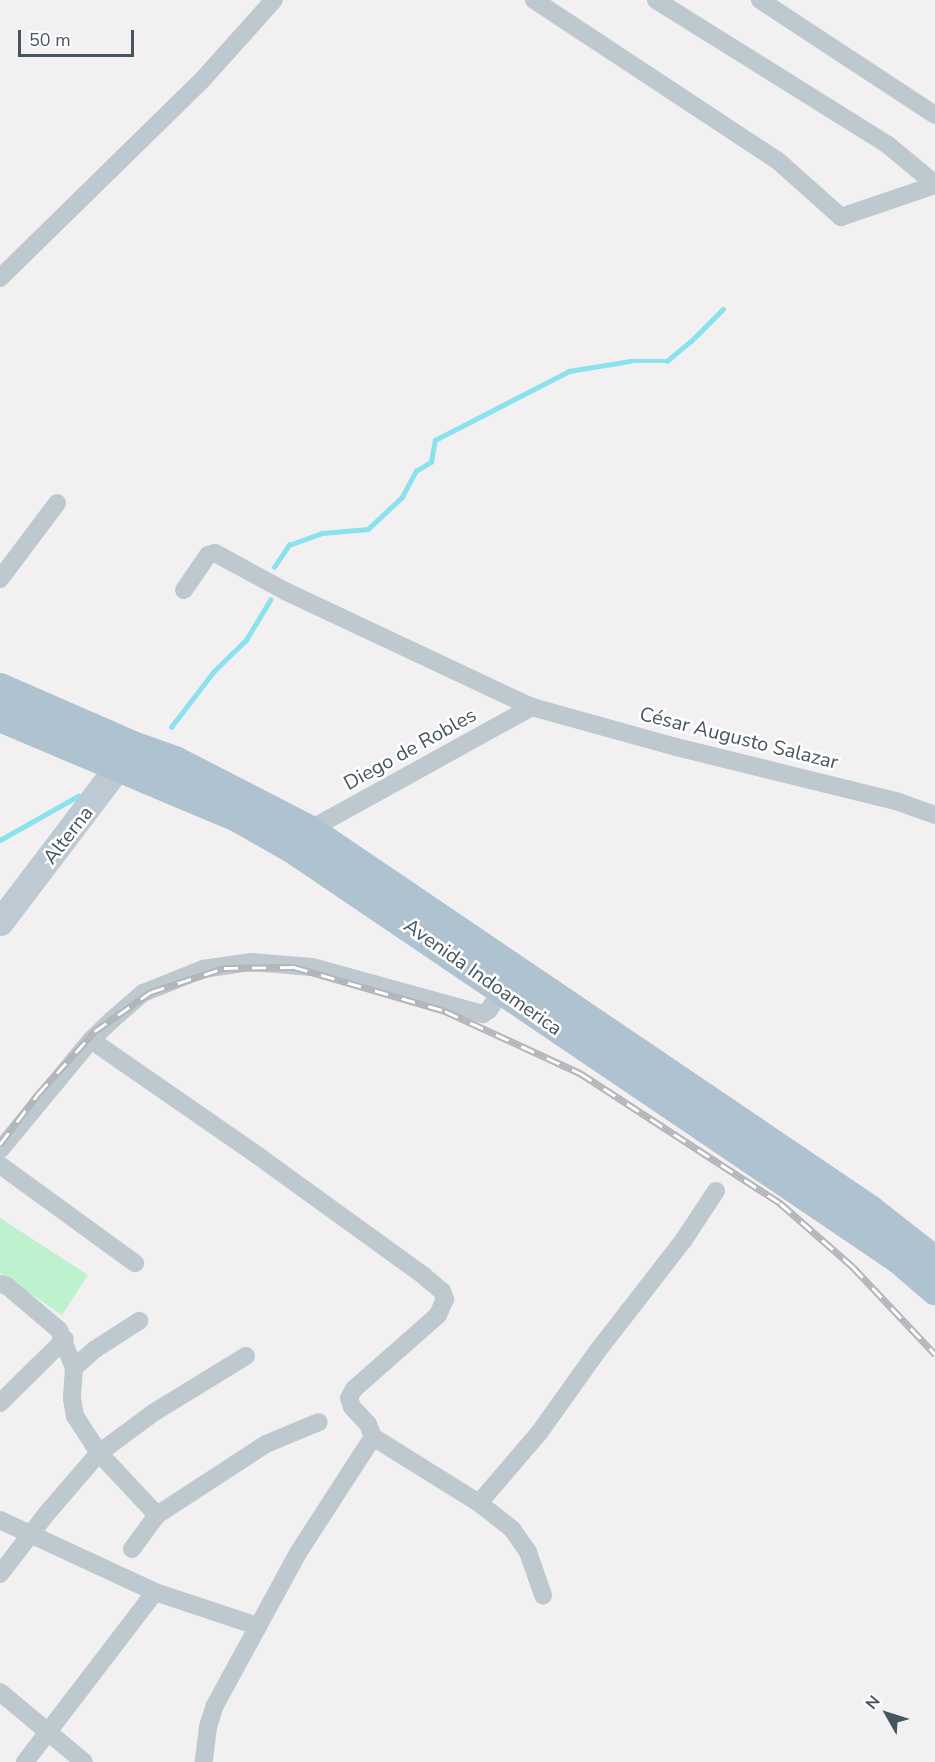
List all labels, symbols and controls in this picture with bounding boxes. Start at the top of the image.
scale bar [21,18,136,56]
text: 50 m [29,28,71,52]
street label: César Augusto Salazar [637,702,841,774]
street label: Diego de Robles [340,703,480,795]
street label: Alterna [38,801,98,869]
street label: Avenida Indoamerica [399,913,567,1041]
north arrow [857,1684,917,1744]
text: N [861,1691,885,1714]

